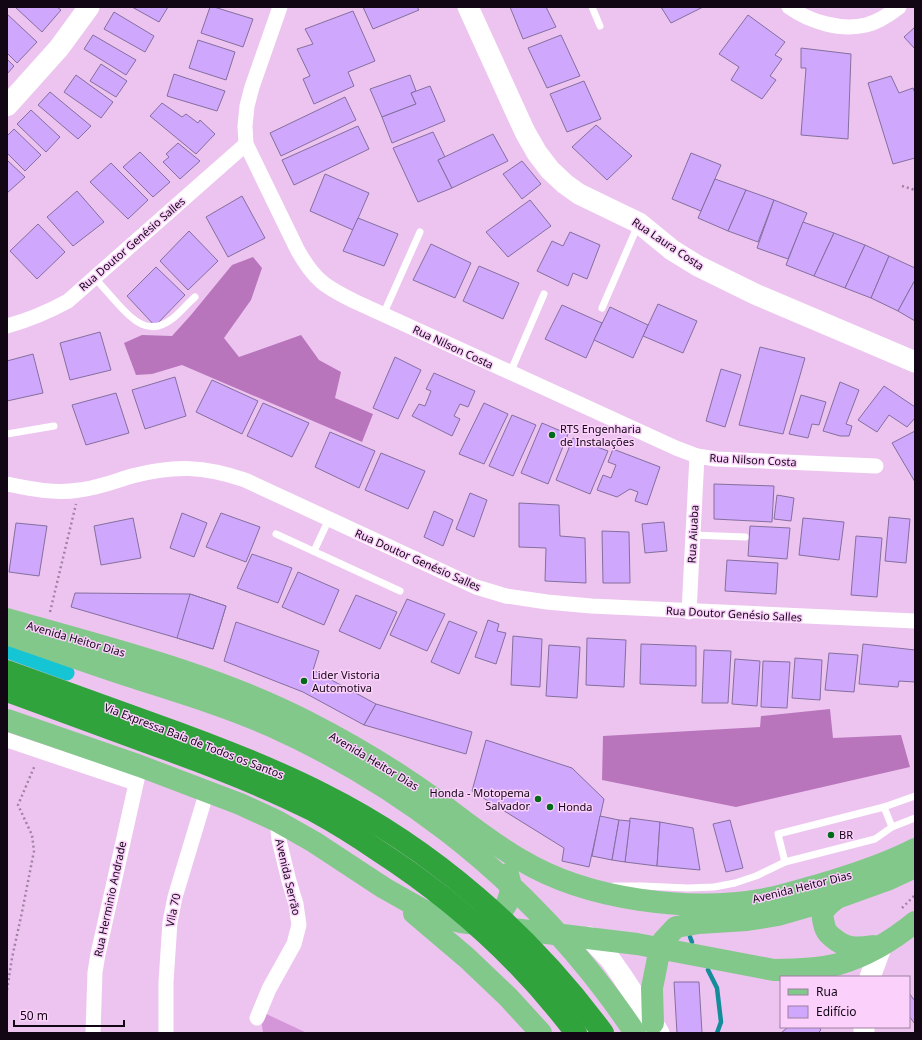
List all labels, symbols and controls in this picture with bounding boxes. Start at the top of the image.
street label: Rua Doutor Genésio Salles [75,193,188,294]
street label: Rua Laura Costa [629,214,707,273]
street label: Rua Nilson Costa [410,321,496,372]
place label: RTS Engenharia de Instalações [560,421,641,449]
marker: RTS Engenharia de Instalações [547,430,557,440]
street label: Rua Nilson Costa [709,450,797,469]
street label: Rua Aiuaba [683,504,702,564]
street label: Rua Doutor Genésio Salles [353,525,484,594]
street label: Rua Doutor Genésio Salles [666,602,803,625]
street label: Avenida Heitor Dias [25,617,127,660]
place label: Lider Vistoria Automotiva [312,667,380,695]
marker: Lider Vistoria Automotiva [299,676,309,686]
street label: Via Expressa Baía de Todos os Santos [102,699,286,782]
street label: Avenida Heitor Dias [327,728,422,793]
place label: Honda - Motopema Salvador [430,785,530,813]
marker: Honda - Motopema Salvador [533,794,543,804]
place label: Honda [558,799,593,814]
marker: Honda [545,802,555,812]
place label: BR [839,827,853,842]
marker: BR [826,830,836,840]
street label: Avenida Serrão [272,837,305,917]
street label: Rua Herminio Andrade [90,840,129,958]
street label: Avenida Heitor Dias [751,867,853,906]
street label: Vila 70 [162,892,183,928]
legend [780,976,910,1028]
text: Rua [816,983,838,1000]
scale bar [14,1002,124,1028]
text: Edifício [816,1003,857,1020]
text: 50 m [20,1007,48,1024]

